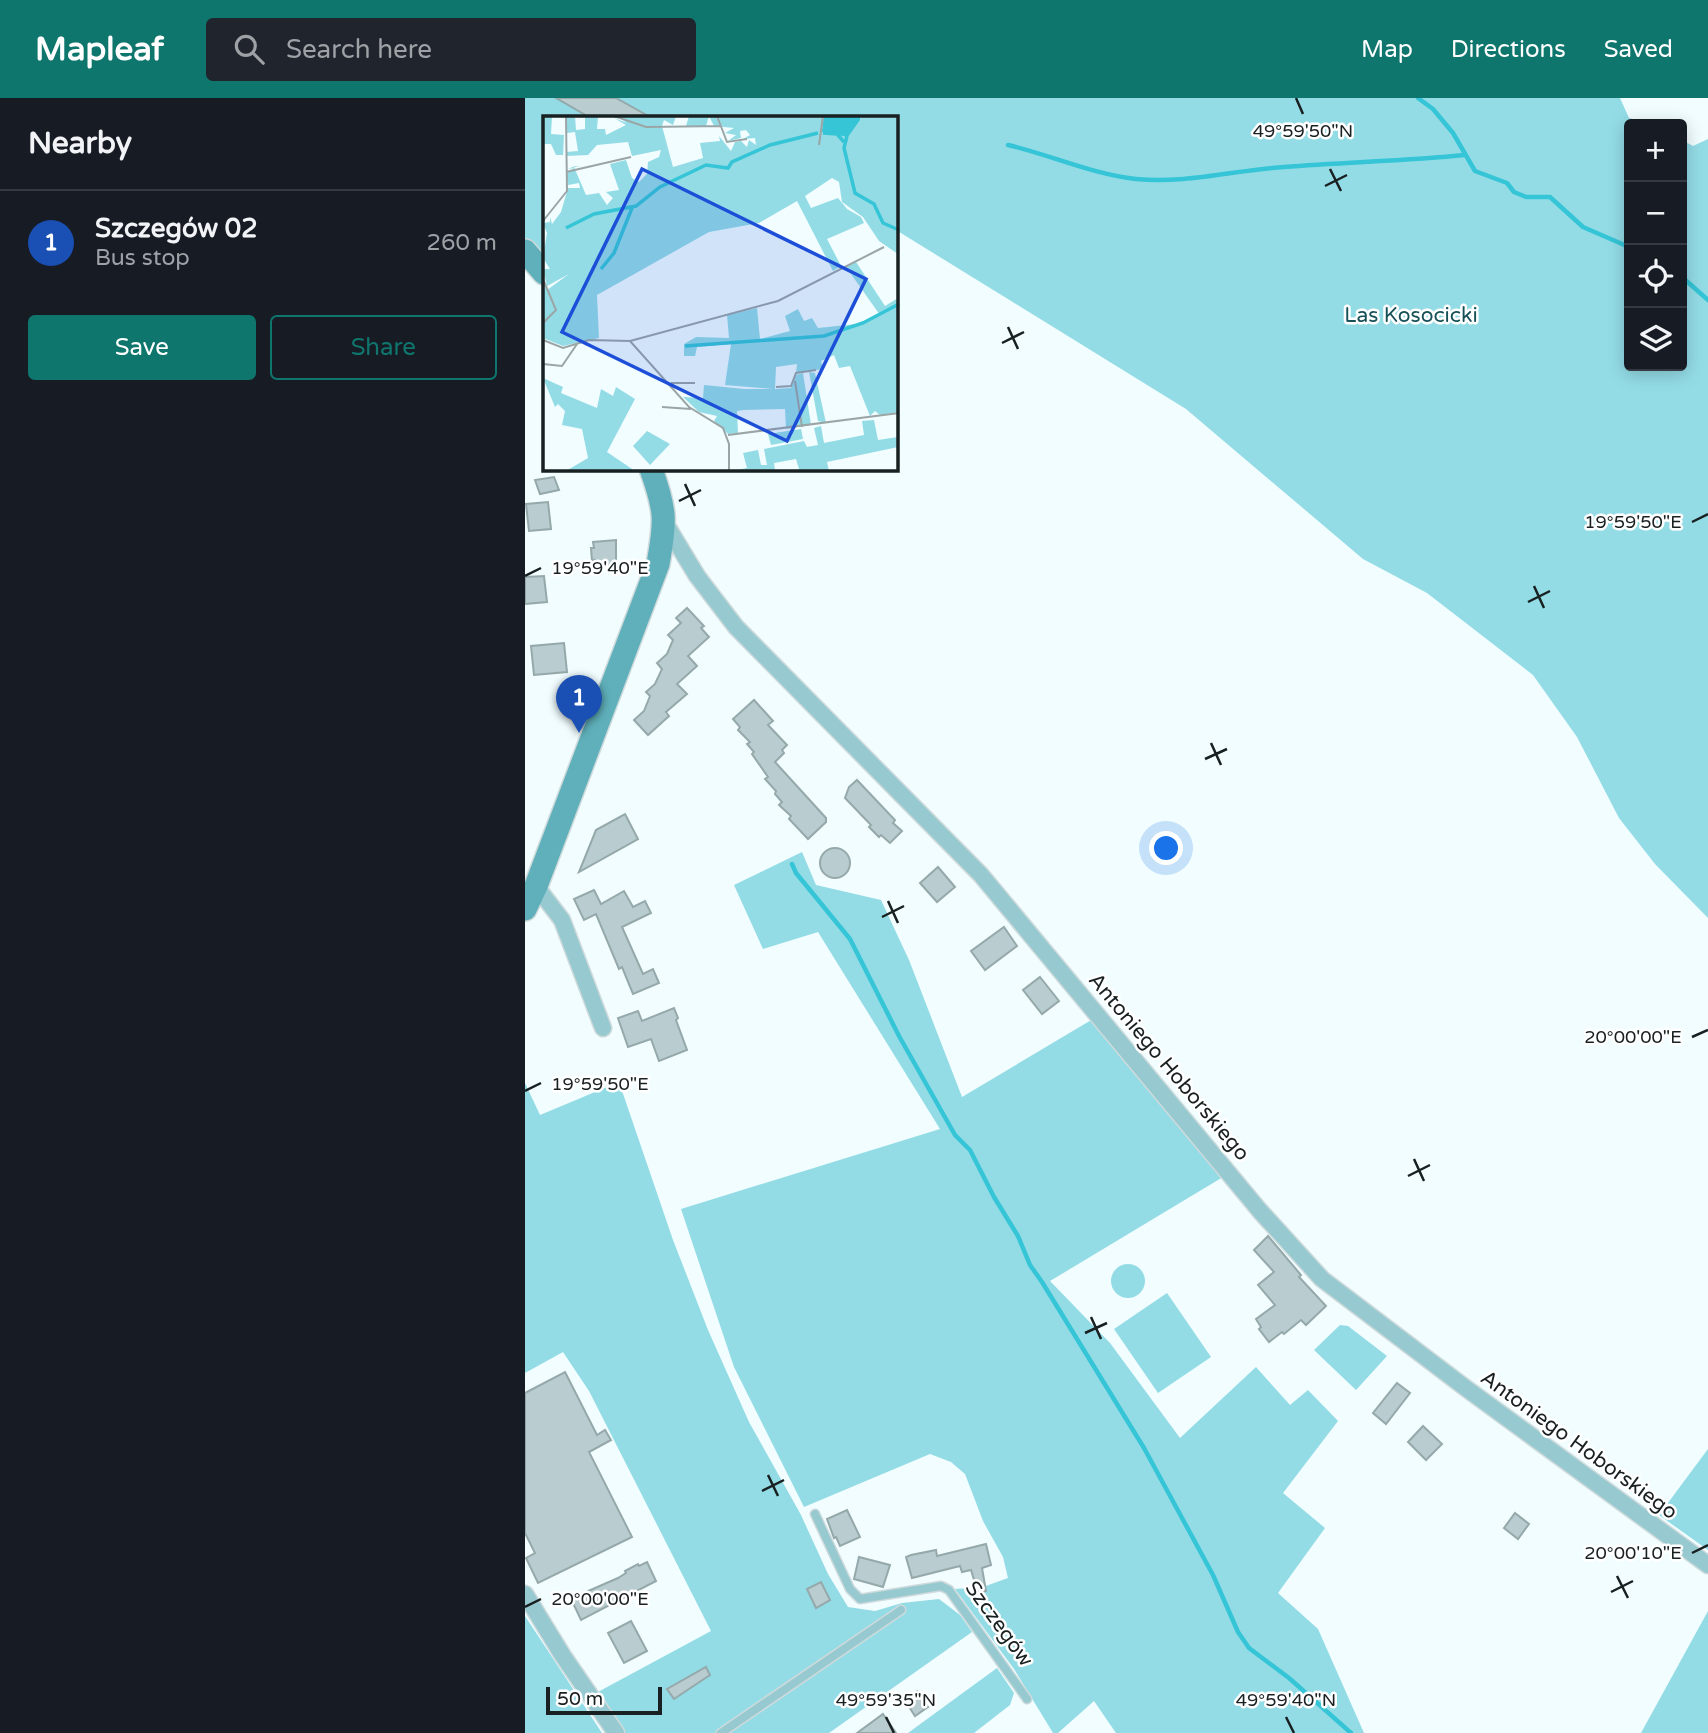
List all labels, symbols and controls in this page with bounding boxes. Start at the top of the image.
search box [206,18,696,81]
text: Mapleaf [35,30,164,69]
icon: search [230,30,268,68]
text: Search here [286,34,432,65]
text: Map [1361,35,1413,64]
text: Directions [1451,35,1566,64]
text: Saved [1604,35,1673,64]
inset map [543,116,898,471]
map controls [1624,119,1687,371]
button: + [1624,119,1687,182]
text: 49°59'50"N [1253,120,1353,142]
text: Nearby [28,125,132,162]
button: − [1624,182,1687,245]
text: Szczegów 02 [95,213,258,244]
text: 1 [44,229,58,257]
text: 260 m [427,229,497,257]
text: Bus stop [95,244,190,272]
button: locate [1624,245,1687,308]
park label: Las Kosocicki [1344,303,1478,328]
button: layers [1624,308,1687,371]
button: Save [28,315,256,380]
button: Share [270,315,497,380]
text: 19°59'50"E [1584,511,1682,533]
text: 19°59'40"E [551,557,649,579]
pin: 1 [556,675,602,733]
your location [1149,831,1183,865]
street label: Antoniego Hoborskiego [1083,968,1255,1166]
text: 20°00'00"E [1584,1026,1682,1048]
text: 19°59'50"E [551,1073,649,1095]
street label: Antoniego Hoborskiego [1476,1365,1682,1525]
text: 20°00'10"E [1584,1542,1682,1564]
street label: Szczegów [960,1576,1039,1672]
text: 20°00'00"E [551,1588,649,1610]
scale bar [546,1684,661,1716]
text: 50 m [557,1688,603,1710]
text: 49°59'35"N [836,1689,936,1711]
text: 49°59'40"N [1236,1689,1336,1711]

